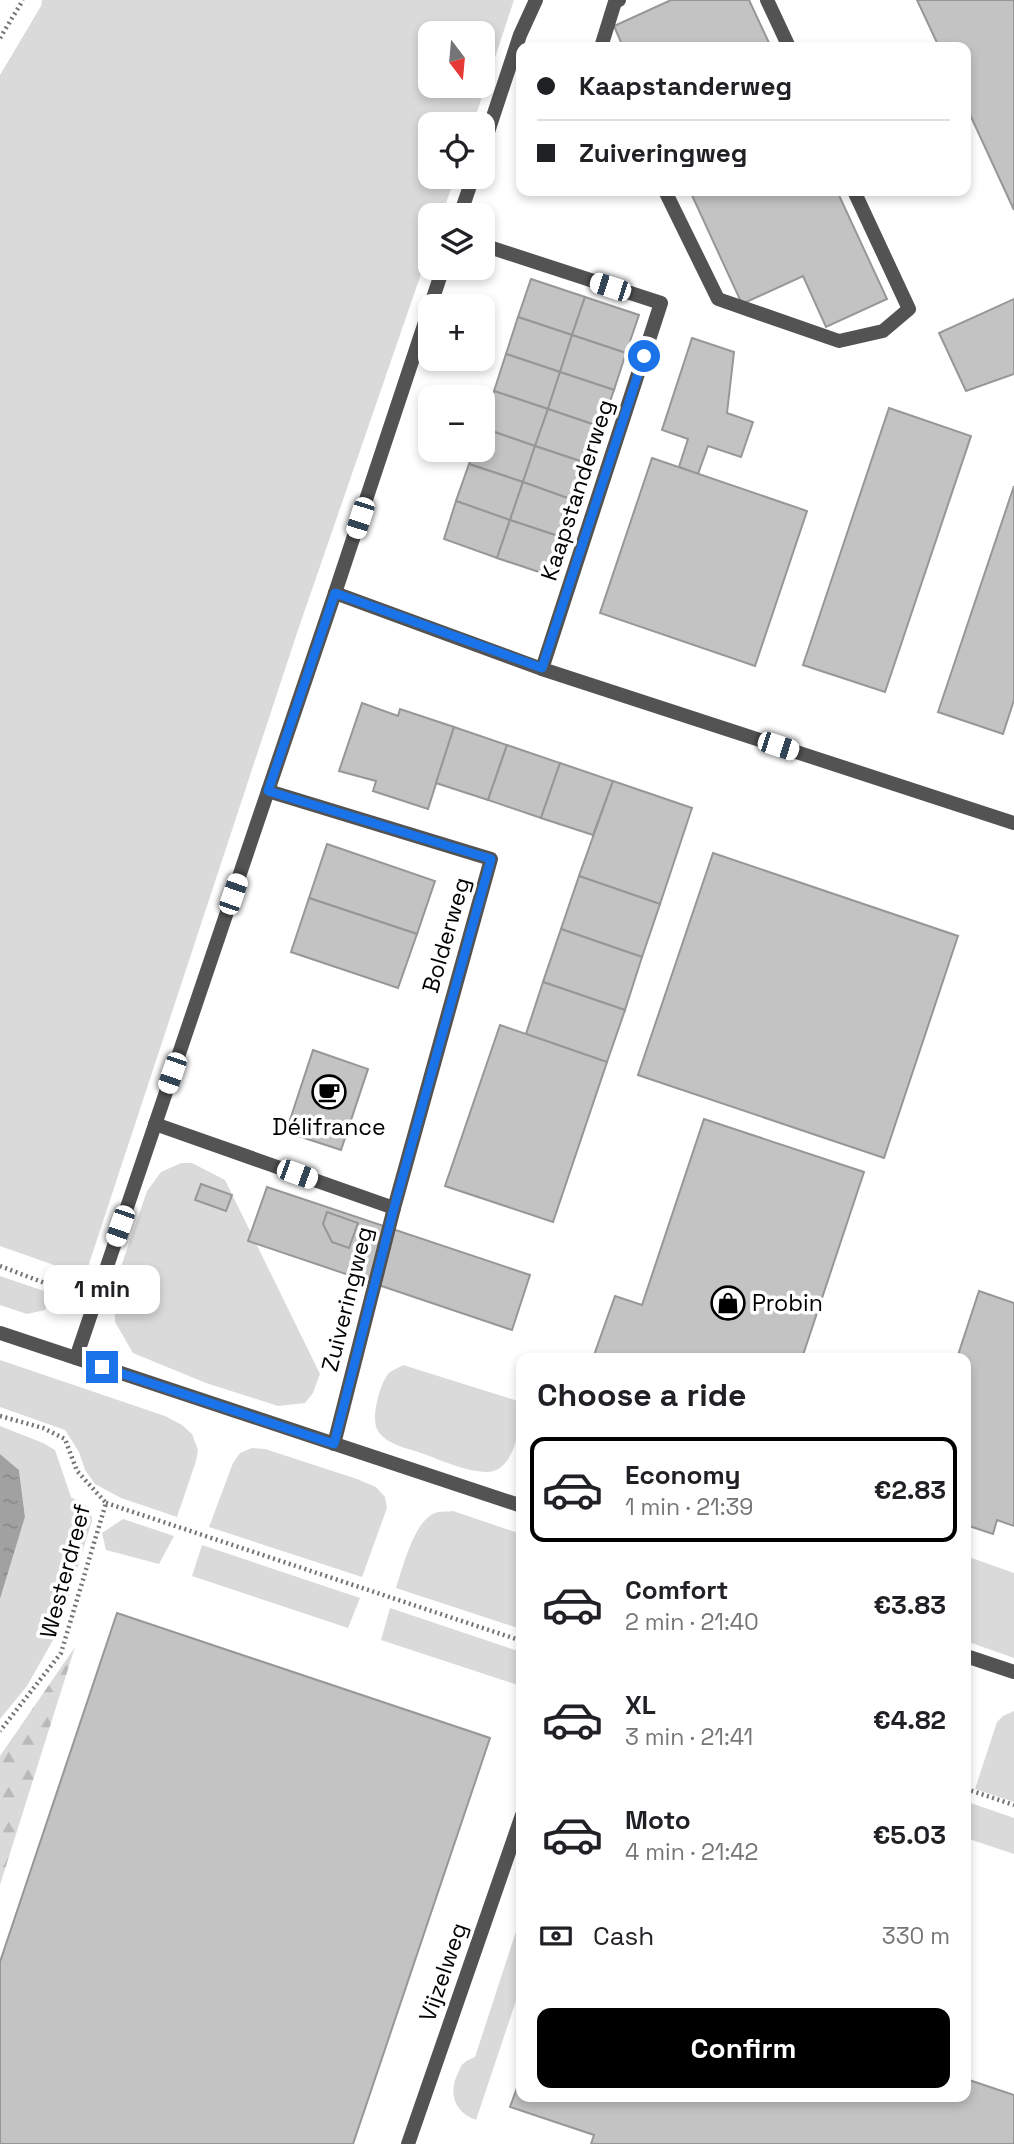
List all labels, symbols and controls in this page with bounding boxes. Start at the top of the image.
north arrow [418,21,495,98]
map controls [418,21,495,462]
text: Kaapstanderweg [579,69,792,103]
button: locate [418,112,495,189]
text: Zuiveringweg [579,136,747,170]
button: layers [418,203,495,280]
car [587,271,634,303]
button: + [418,294,495,371]
route start [628,340,660,372]
button: − [418,385,495,462]
street label: Kaapstanderweg [534,396,620,584]
car [344,495,377,541]
car [755,730,802,762]
car [217,871,250,917]
street label: Bolderweg [415,874,477,996]
car [156,1050,189,1096]
cafe icon: Délifrance [310,1073,348,1111]
place label: Délifrance [272,1112,386,1142]
car [274,1157,321,1191]
car [104,1203,137,1249]
street label: Zuiveringweg [315,1223,379,1375]
callout: 1 min [44,1266,160,1314]
text: 1 min [74,1274,130,1304]
shop icon: Probin [709,1284,747,1322]
place label: Probin [752,1288,823,1318]
route end [86,1351,118,1383]
text: Choose a ride [537,1375,747,1415]
icon: car [541,1458,604,1521]
text: Economy [625,1458,741,1492]
text: €2.83 [874,1473,946,1507]
text: 1 min · 21:39 [625,1492,753,1522]
street label: Westerdreef [33,1501,97,1641]
icon: car [541,1573,604,1636]
text: Comfort [625,1573,728,1607]
text: €3.83 [873,1588,946,1622]
text: 2 min · 21:40 [625,1607,759,1637]
icon: car [541,1688,604,1751]
text: XL [625,1688,656,1722]
text: €4.82 [873,1703,946,1737]
text: 3 min · 21:41 [625,1722,753,1752]
icon: car [541,1803,604,1866]
text: Moto [625,1803,691,1837]
text: €5.03 [873,1818,946,1852]
text: 4 min · 21:42 [625,1837,758,1867]
icon: cash [537,1917,575,1955]
street label: Vijzelweg [412,1918,474,2026]
text: Cash [593,1919,654,1953]
text: 330 m [882,1921,950,1951]
button: Confirm [537,2008,950,2088]

